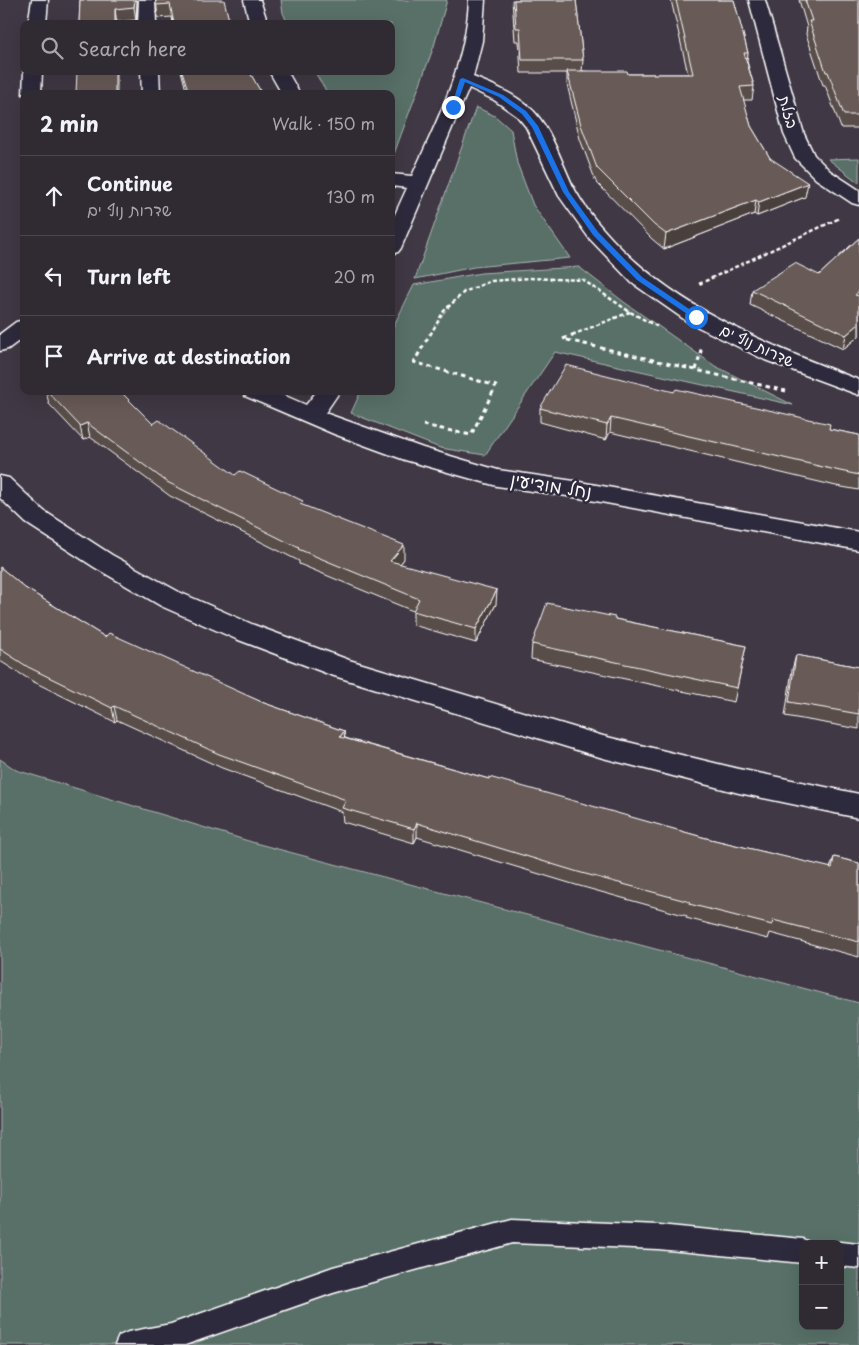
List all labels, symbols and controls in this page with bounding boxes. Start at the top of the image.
search box [20,20,395,75]
icon: search [38,34,66,62]
text: Search here [78,34,187,62]
street label: בזלת [774,91,805,131]
route end [442,96,465,119]
text: 2 min [40,107,99,139]
text: Walk · 150 m [272,111,375,135]
text: Continue [87,169,173,197]
icon: ahead [40,182,68,210]
text: 130 m [327,184,375,208]
text: שדרות נוף ים [87,197,172,221]
icon: left [40,262,68,290]
text: Turn left [87,262,171,290]
text: 20 m [334,264,375,288]
route start [685,306,708,329]
street label: שדרות נוף ים [717,317,798,372]
icon: arrive [40,342,68,370]
text: Arrive at destination [87,342,291,370]
street label: נחל מודיעין [508,465,594,504]
map controls [799,1240,844,1330]
button: + [799,1240,844,1285]
button: − [799,1285,844,1330]

